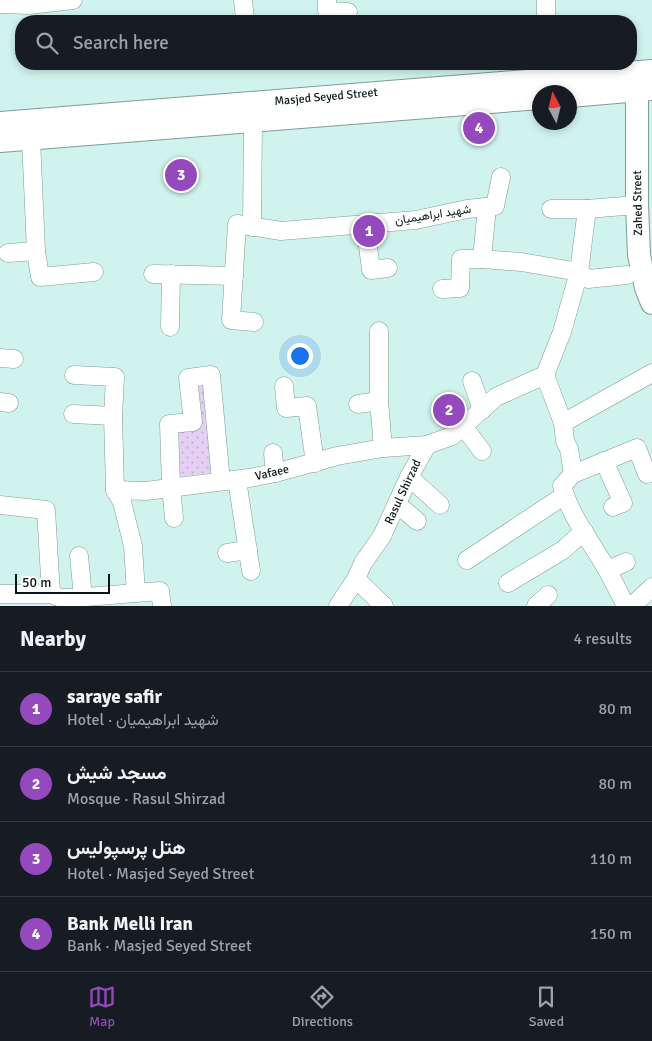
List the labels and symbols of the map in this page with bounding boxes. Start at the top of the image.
street label: Masjed Seyed Street [274,85,378,109]
north arrow [532,85,577,130]
pin: 4 [463,109,495,147]
pin: 3 [165,156,197,194]
street label: Zahed Street [630,170,646,236]
street label: شهید ابراهیمیان [394,202,472,228]
pin: 1 [353,212,385,250]
your location [287,343,313,369]
pin: 2 [433,391,465,429]
street label: Rasul Shirzad [381,457,425,527]
street label: Vafaee [253,462,291,484]
scale bar [15,571,110,594]

